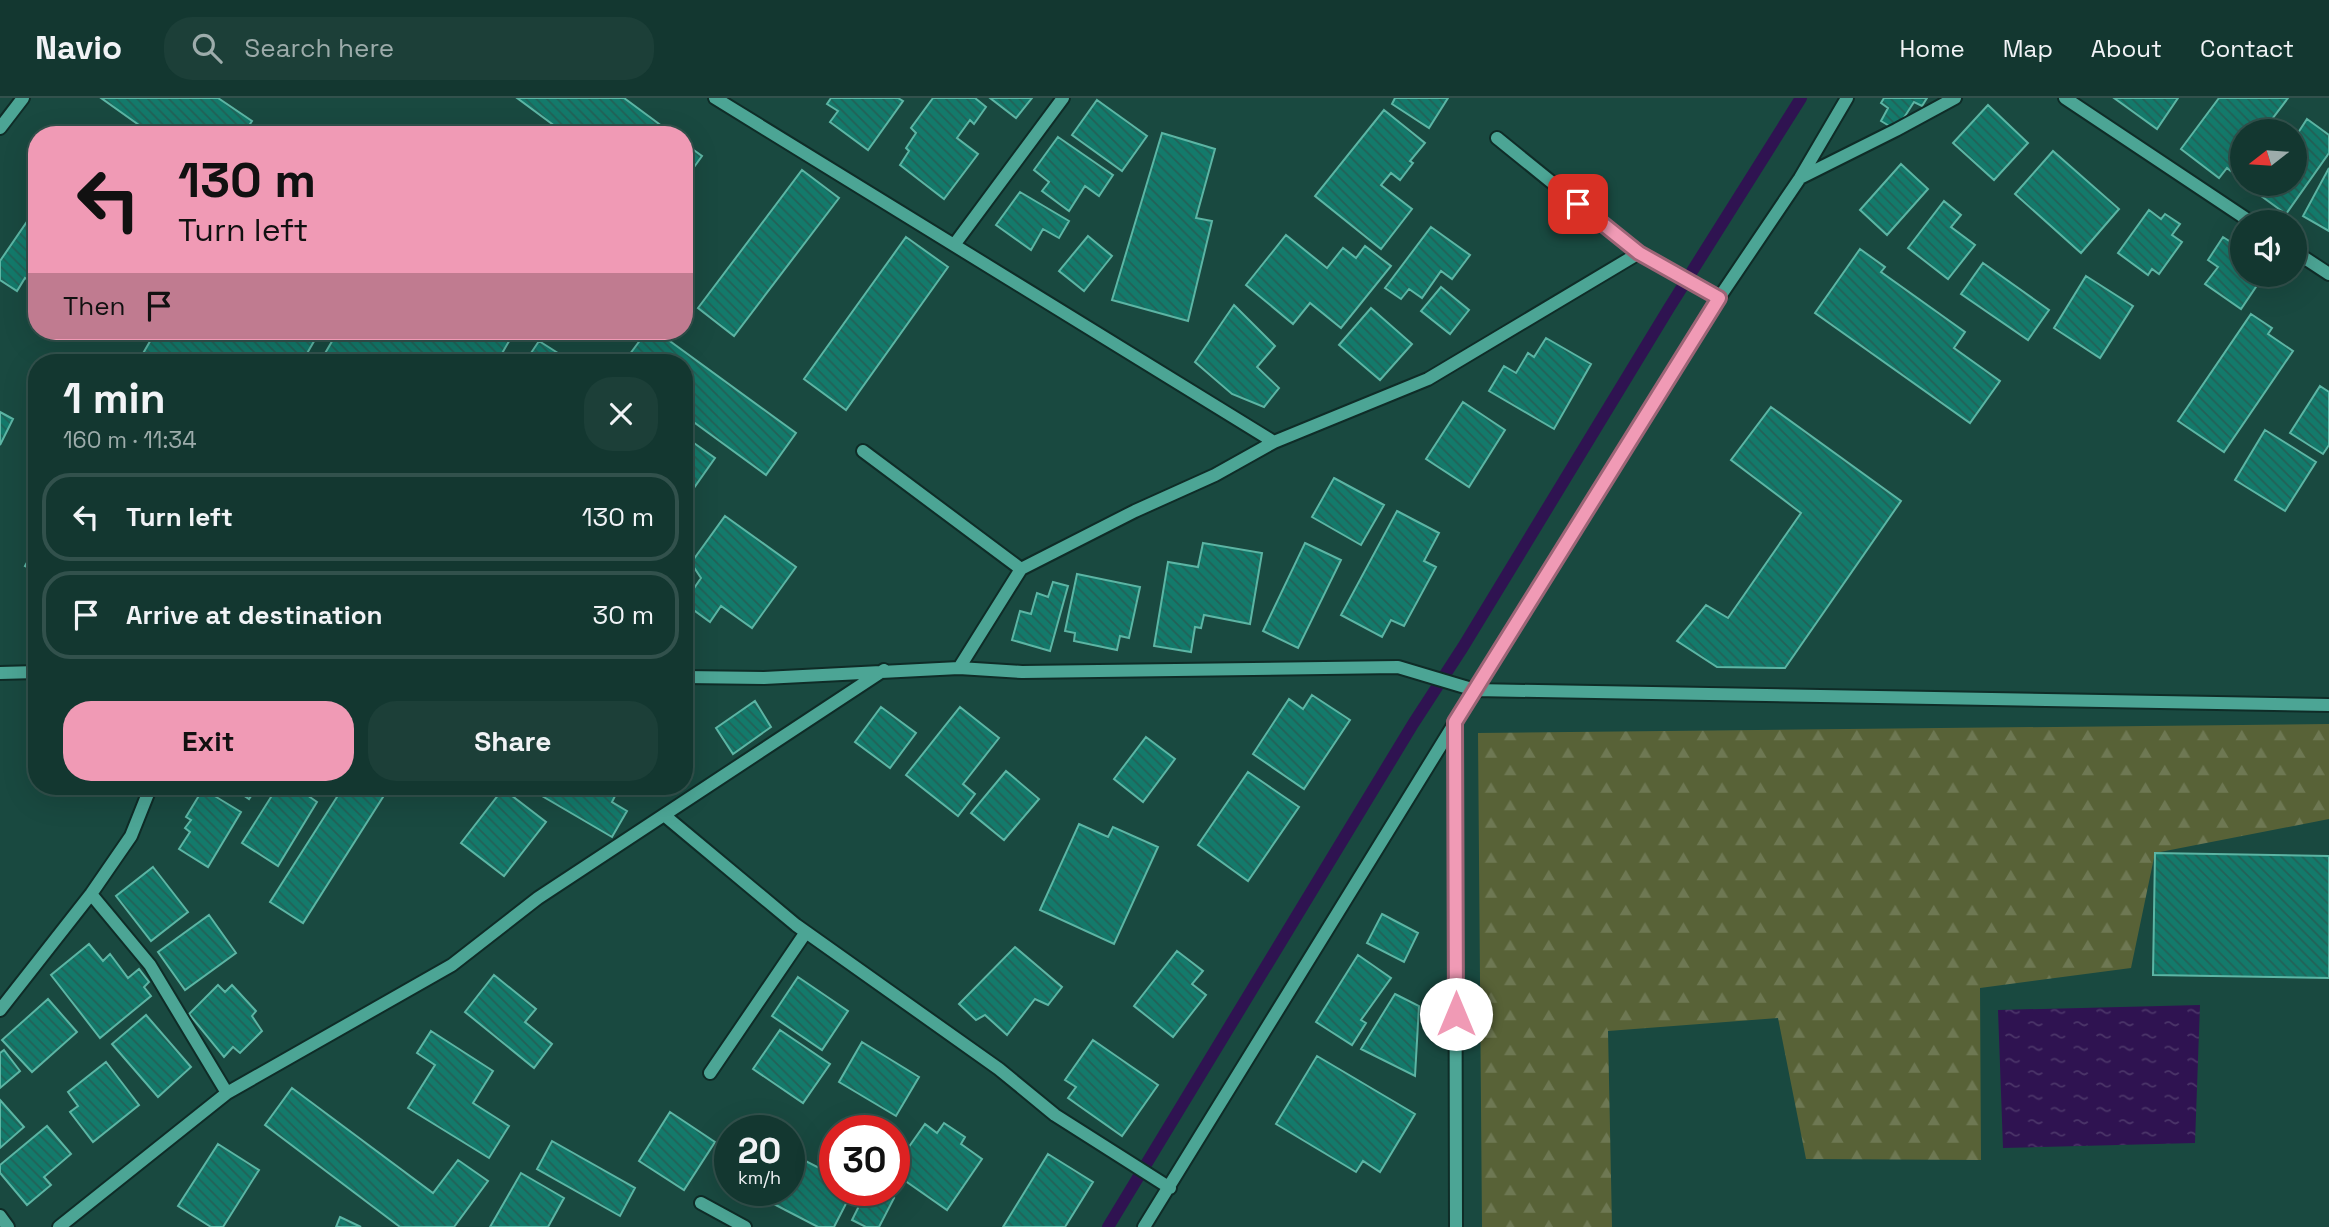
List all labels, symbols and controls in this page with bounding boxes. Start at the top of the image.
search box [164,17,654,80]
text: Navio [35,27,122,69]
icon: search [188,29,226,67]
text: Search here [244,31,394,65]
text: Home [1899,33,1965,64]
text: Map [2003,33,2053,64]
text: About [2091,33,2162,64]
text: Contact [2200,33,2294,64]
north arrow [2230,119,2306,196]
map controls [2230,119,2307,287]
text: 130 m [178,149,316,211]
icon: left [63,154,154,245]
pin [1548,174,1608,234]
icon: arrive [1559,185,1597,223]
text: Turn left [178,210,308,250]
button: sound [2230,210,2307,287]
icon: arrive [140,287,178,325]
text: Then [63,289,126,323]
text: 1 min [63,372,166,425]
button: close [584,377,658,451]
text: 160 m · 11:34 [63,425,197,455]
icon: left [67,498,105,536]
text: Turn left [126,500,233,534]
text: 130 m [582,500,654,534]
icon: arrive [67,596,105,634]
text: Arrive at destination [126,598,383,632]
text: 30 m [593,598,654,632]
button: Exit [63,701,354,781]
button: Share [368,701,658,781]
position arrow [1419,977,1493,1051]
speed limit sign: 30 [819,1115,910,1206]
text: 20 [738,1129,781,1173]
text: km/h [738,1166,781,1189]

